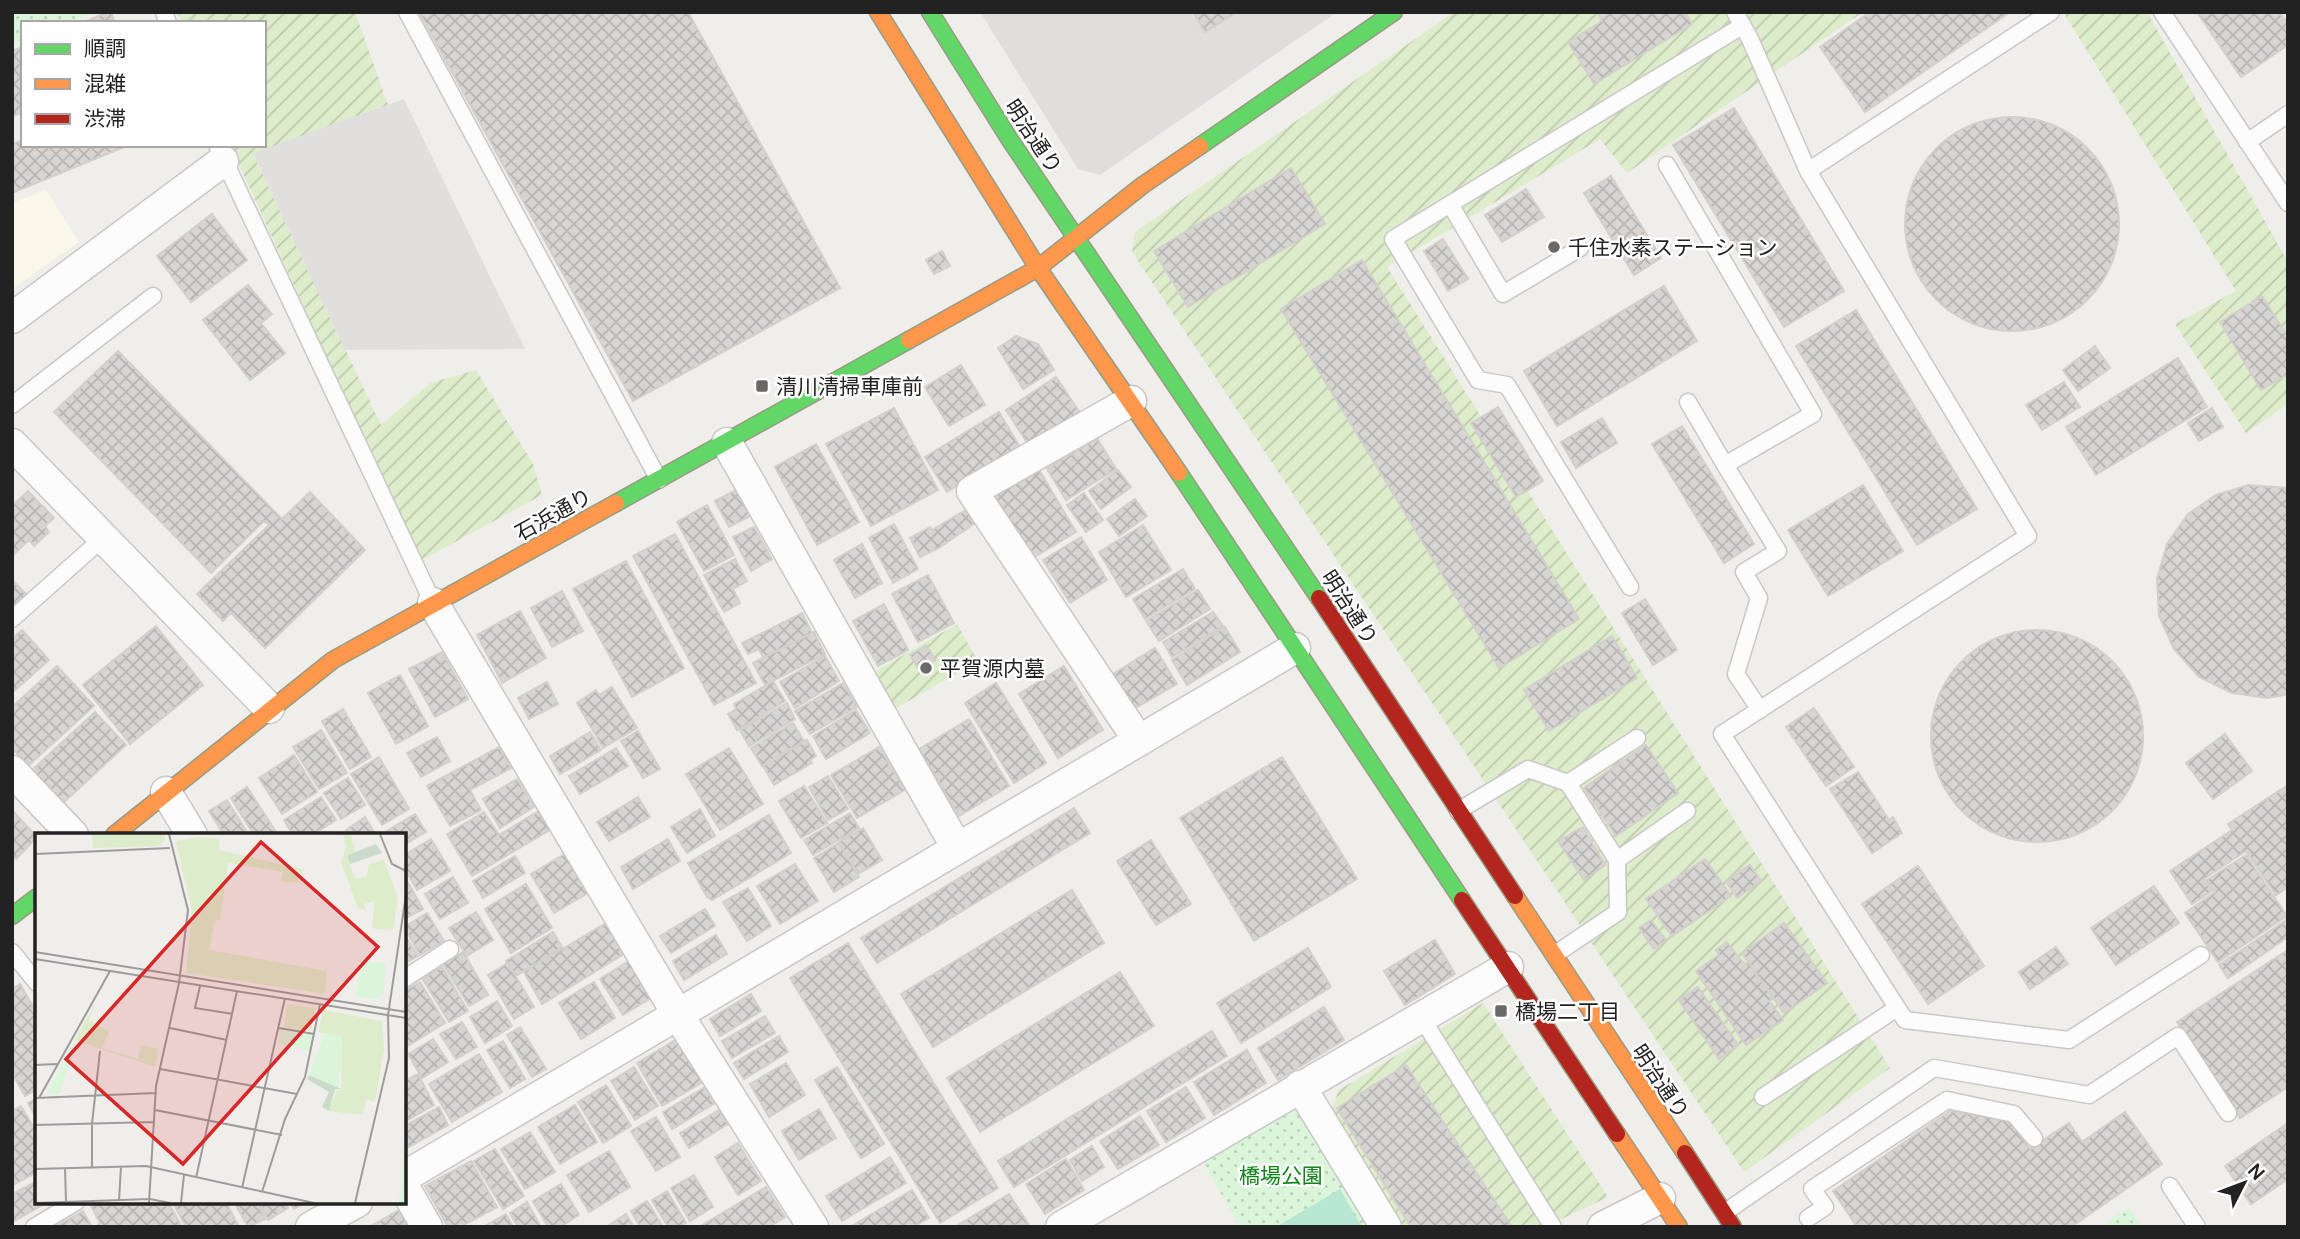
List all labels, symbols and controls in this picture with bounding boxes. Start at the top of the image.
legend [21,21,266,147]
text: 順調 [84,34,126,62]
text: 混雑 [84,69,126,97]
street label: 明治通り [999,93,1069,179]
text: 渋滞 [84,104,126,132]
place label: 千住水素ステーション [1568,233,1778,261]
marker: 千住水素ステーション [1546,239,1562,255]
place label: 清川清掃車庫前 [776,372,923,400]
marker: 清川清掃車庫前 [754,378,770,394]
street label: 石浜通り [509,481,597,547]
street label: 明治通り [1315,564,1385,650]
place label: 平賀源内墓 [940,654,1045,682]
marker: 平賀源内墓 [918,660,934,676]
inset map [35,833,406,1204]
place label: 橋場二丁目 [1515,997,1620,1025]
marker: 橋場二丁目 [1493,1003,1509,1019]
street label: 明治通り [1626,1038,1696,1124]
north arrow [2209,1148,2279,1218]
text: N [2242,1158,2271,1185]
park label: 橋場公園 [1239,1161,1323,1189]

